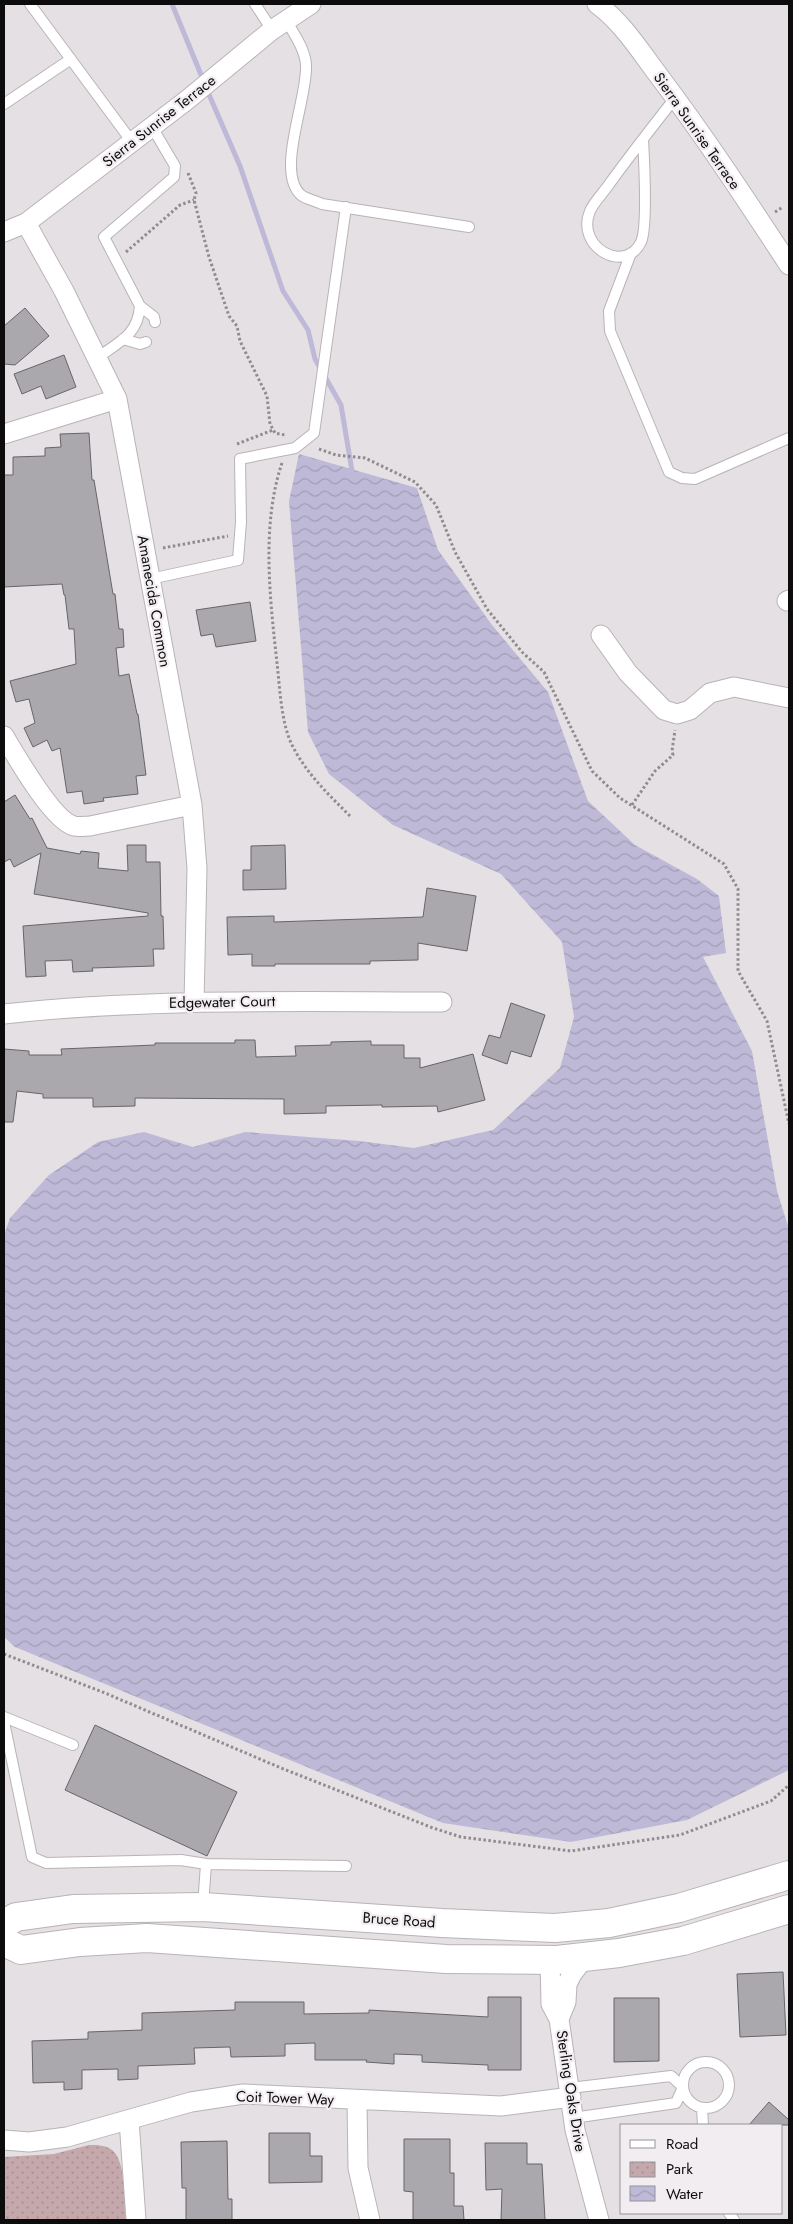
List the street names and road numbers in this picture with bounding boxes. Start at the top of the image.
street label: Sierra Sunrise Terrace [648,68,746,194]
street label: Sierra Sunrise Terrace [98,69,221,172]
street label: Amanecida Common [132,533,176,669]
street label: Edgewater Court [169,990,276,1014]
street label: Bruce Road [362,1906,436,1934]
street label: Sterling Oaks Drive [551,2029,591,2153]
street label: Coit Tower Way [235,2085,335,2111]

